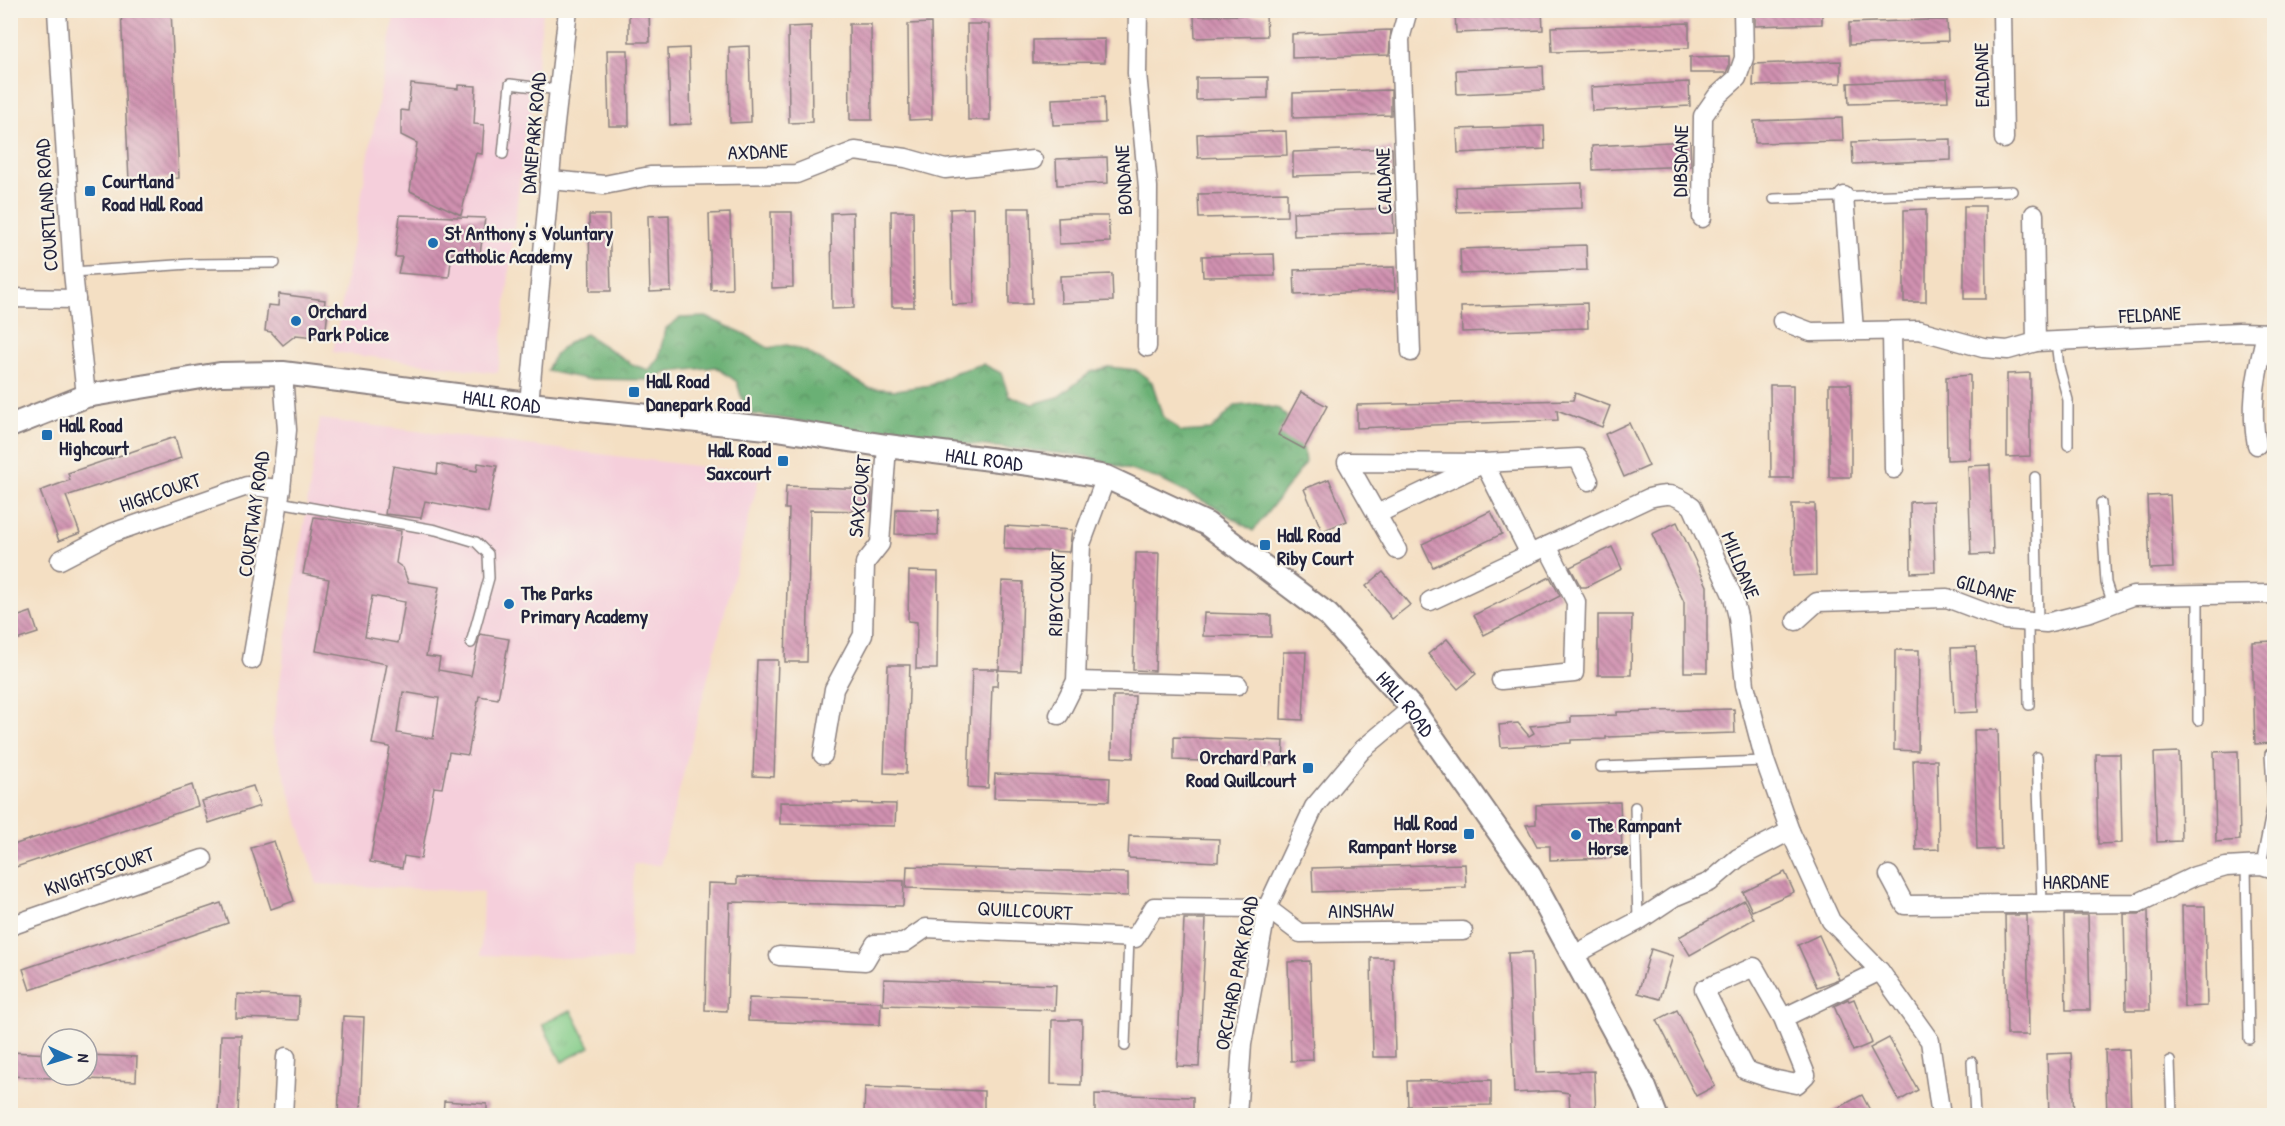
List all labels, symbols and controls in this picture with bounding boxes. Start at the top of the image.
street label: EALDANE [1967,42,1995,108]
street label: DANEPARK ROAD [514,71,552,195]
street label: DIBSDANE [1666,124,1694,197]
street label: AXDANE [727,136,789,166]
street label: COURTLAND ROAD [28,137,64,272]
street label: BONDANE [1108,144,1138,216]
street label: CALDANE [1368,147,1398,215]
place label: Courtland Road Hall Road [102,167,203,217]
marker: Courtland Road Hall Road [83,184,97,198]
place label: St Anthony's Voluntary Catholic Academy [445,219,614,270]
marker: St Anthony's Voluntary Catholic Academy [426,236,440,250]
place label: Orchard Park Police [308,297,389,347]
street label: FELDANE [2117,299,2182,329]
marker: Orchard Park Police [289,314,303,328]
place label: Hall Road Danepark Road [646,367,750,418]
street label: HALL ROAD [461,382,542,419]
marker: Hall Road Danepark Road [627,385,641,399]
place label: Hall Road Highcourt [59,411,130,462]
marker: Hall Road Highcourt [40,428,54,442]
place label: Hall Road Saxcourt [707,436,772,486]
street label: HALL ROAD [944,440,1025,477]
street label: COURTWAY ROAD [231,449,275,579]
street label: SAXCOURT [841,453,877,538]
marker: Hall Road Saxcourt [776,454,790,468]
street label: HIGHCOURT [116,465,205,519]
place label: Hall Road Riby Court [1277,521,1355,572]
street label: MILLDANE [1715,527,1767,603]
marker: Hall Road Riby Court [1258,538,1272,552]
street label: RIBYCOURT [1041,551,1071,637]
street label: GILDANE [1953,567,2019,609]
place label: The Parks Primary Academy [520,579,649,630]
marker: The Parks Primary Academy [502,597,516,611]
street label: HALL ROAD [1371,664,1442,742]
place label: Orchard Park Road Quillcourt [1186,743,1297,793]
marker: Orchard Park Road Quillcourt [1301,761,1315,775]
place label: Hall Road Rampant Horse [1349,809,1457,860]
place label: The Rampant Horse [1587,811,1682,861]
marker: Hall Road Rampant Horse [1462,827,1476,841]
marker: The Rampant Horse [1569,828,1583,842]
street label: KNIGHTSCOURT [40,839,158,902]
street label: HARDANE [2042,867,2110,895]
street label: ORCHARD PARK ROAD [1208,893,1264,1052]
street label: QUILLCOURT [977,894,1074,926]
street label: AINSHAW [1328,896,1395,924]
north arrow [39,1027,99,1087]
text: N [73,1053,95,1064]

